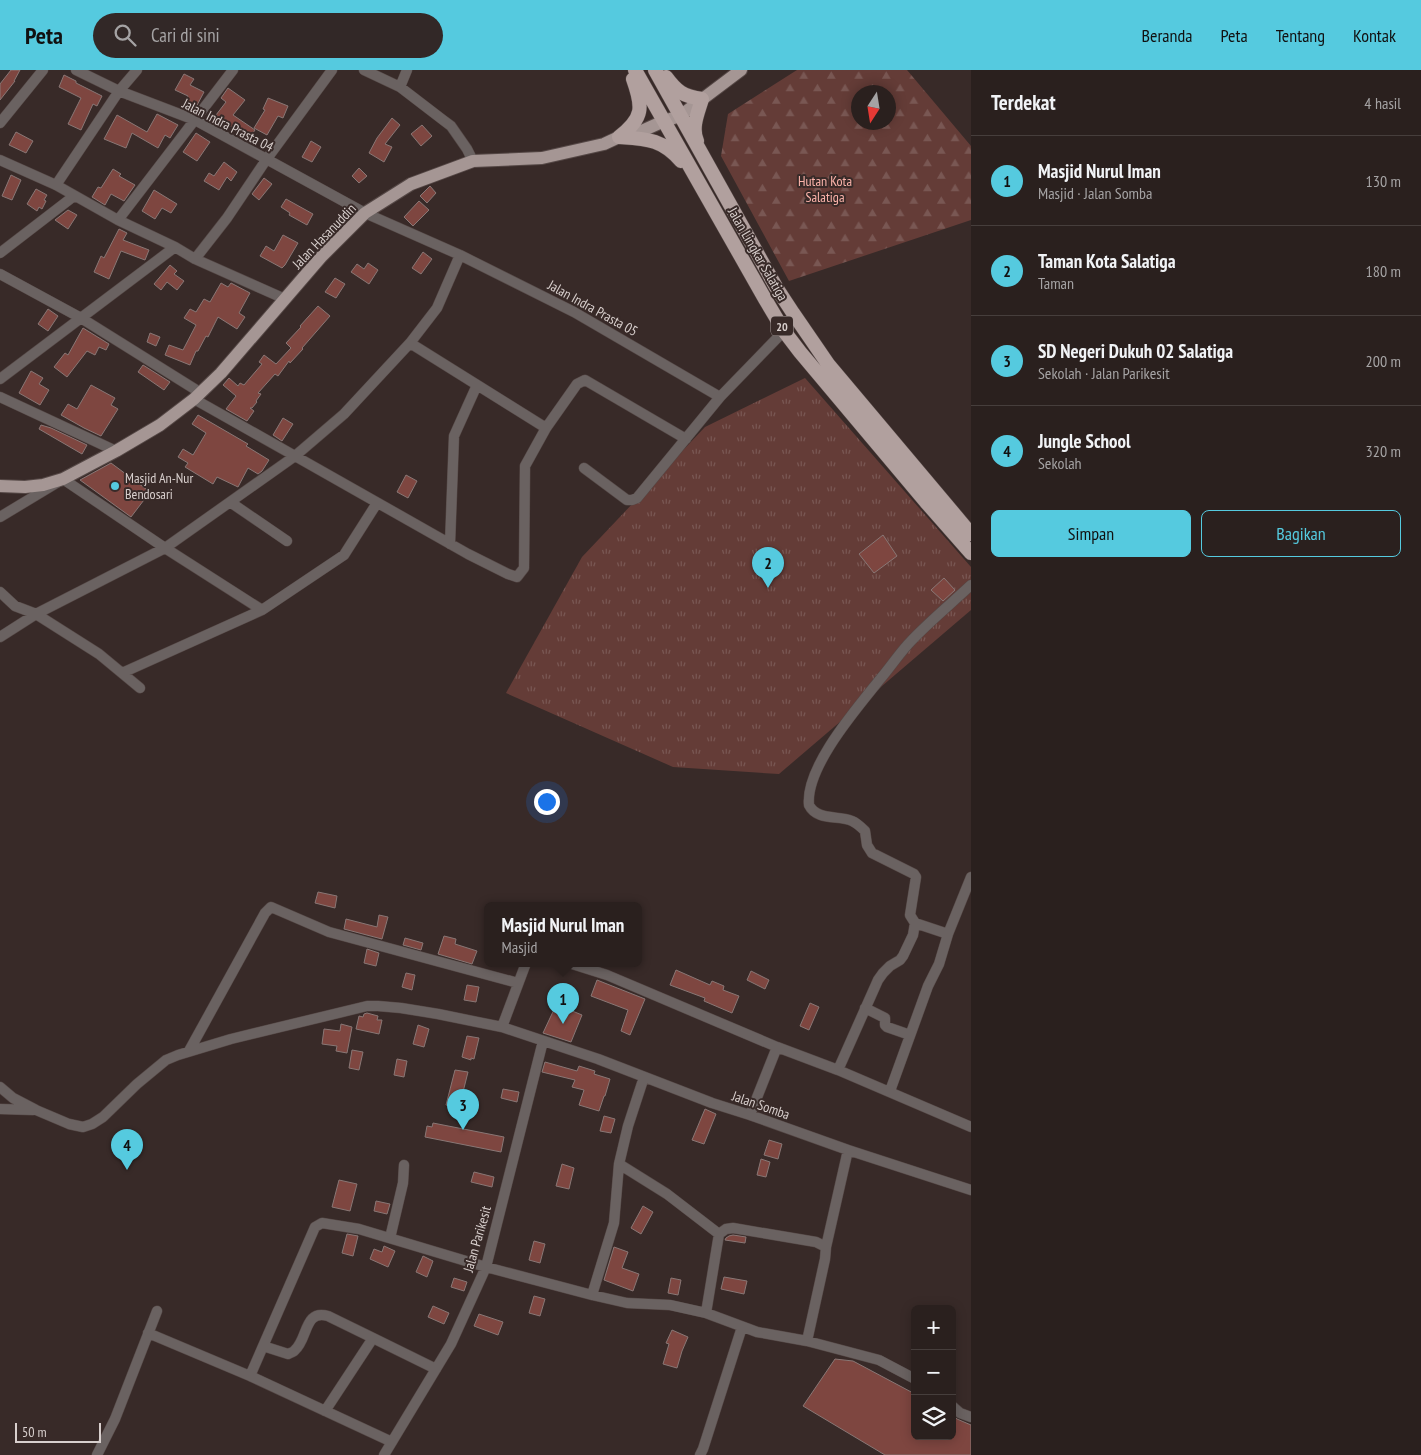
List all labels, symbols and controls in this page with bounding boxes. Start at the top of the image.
search box [93,13,443,58]
text: Peta [25,20,63,51]
icon: search [111,21,139,49]
text: Cari di sini [151,23,220,47]
text: Beranda [1142,24,1192,47]
text: Peta [1220,24,1248,47]
text: Tentang [1276,24,1325,47]
text: Kontak [1353,24,1396,47]
north arrow [851,85,896,130]
text: Terdekat [991,89,1056,116]
text: 4 hasil [1364,93,1401,113]
street label: Jalan Indra Prasta 04 [178,94,277,156]
text: Masjid Nurul Iman [1038,159,1161,183]
text: 1 [1003,171,1011,191]
text: 130 m [1366,171,1401,191]
park label: Hutan Kota Salatiga [798,172,852,206]
text: Masjid · Jalan Somba [1038,183,1152,203]
street label: Jalan Hasanuddin [288,200,360,273]
street label: Jalan Lingkar Salatiga [723,203,792,304]
text: Taman Kota Salatiga [1038,249,1176,273]
text: 2 [1003,261,1011,281]
text: 180 m [1366,261,1401,281]
text: Taman [1038,273,1074,293]
street label: Jalan Indra Prasta 05 [544,275,641,340]
road number: 20 [771,317,793,336]
text: SD Negeri Dukuh 02 Salatiga [1038,339,1233,363]
text: 3 [1003,351,1011,371]
text: 200 m [1366,351,1401,371]
text: Sekolah · Jalan Parikesit [1038,363,1170,383]
text: Jungle School [1038,429,1131,453]
text: 4 [1003,441,1011,461]
text: 320 m [1366,441,1401,461]
text: Sekolah [1038,453,1082,473]
place label: Masjid An-Nur Bendosari [125,469,193,503]
marker: Masjid An-Nur Bendosari [109,480,121,492]
button: Simpan [991,510,1191,557]
button: Bagikan [1201,510,1401,557]
pin: 2 [752,547,784,588]
your location [534,789,560,815]
popup [484,902,642,967]
text: Masjid Nurul Iman [502,913,624,937]
text: Masjid [502,937,537,957]
pin: 1 [547,983,579,1024]
street label: Jalan Somba [729,1086,792,1123]
pin: 3 [447,1089,479,1130]
pin: 4 [111,1129,143,1170]
street label: Jalan Parikesit [459,1204,495,1275]
map controls [911,1305,956,1440]
button: + [911,1305,956,1350]
button: − [911,1350,956,1395]
button: layers [911,1395,956,1440]
scale bar [15,1420,101,1443]
text: 50 m [22,1423,47,1441]

